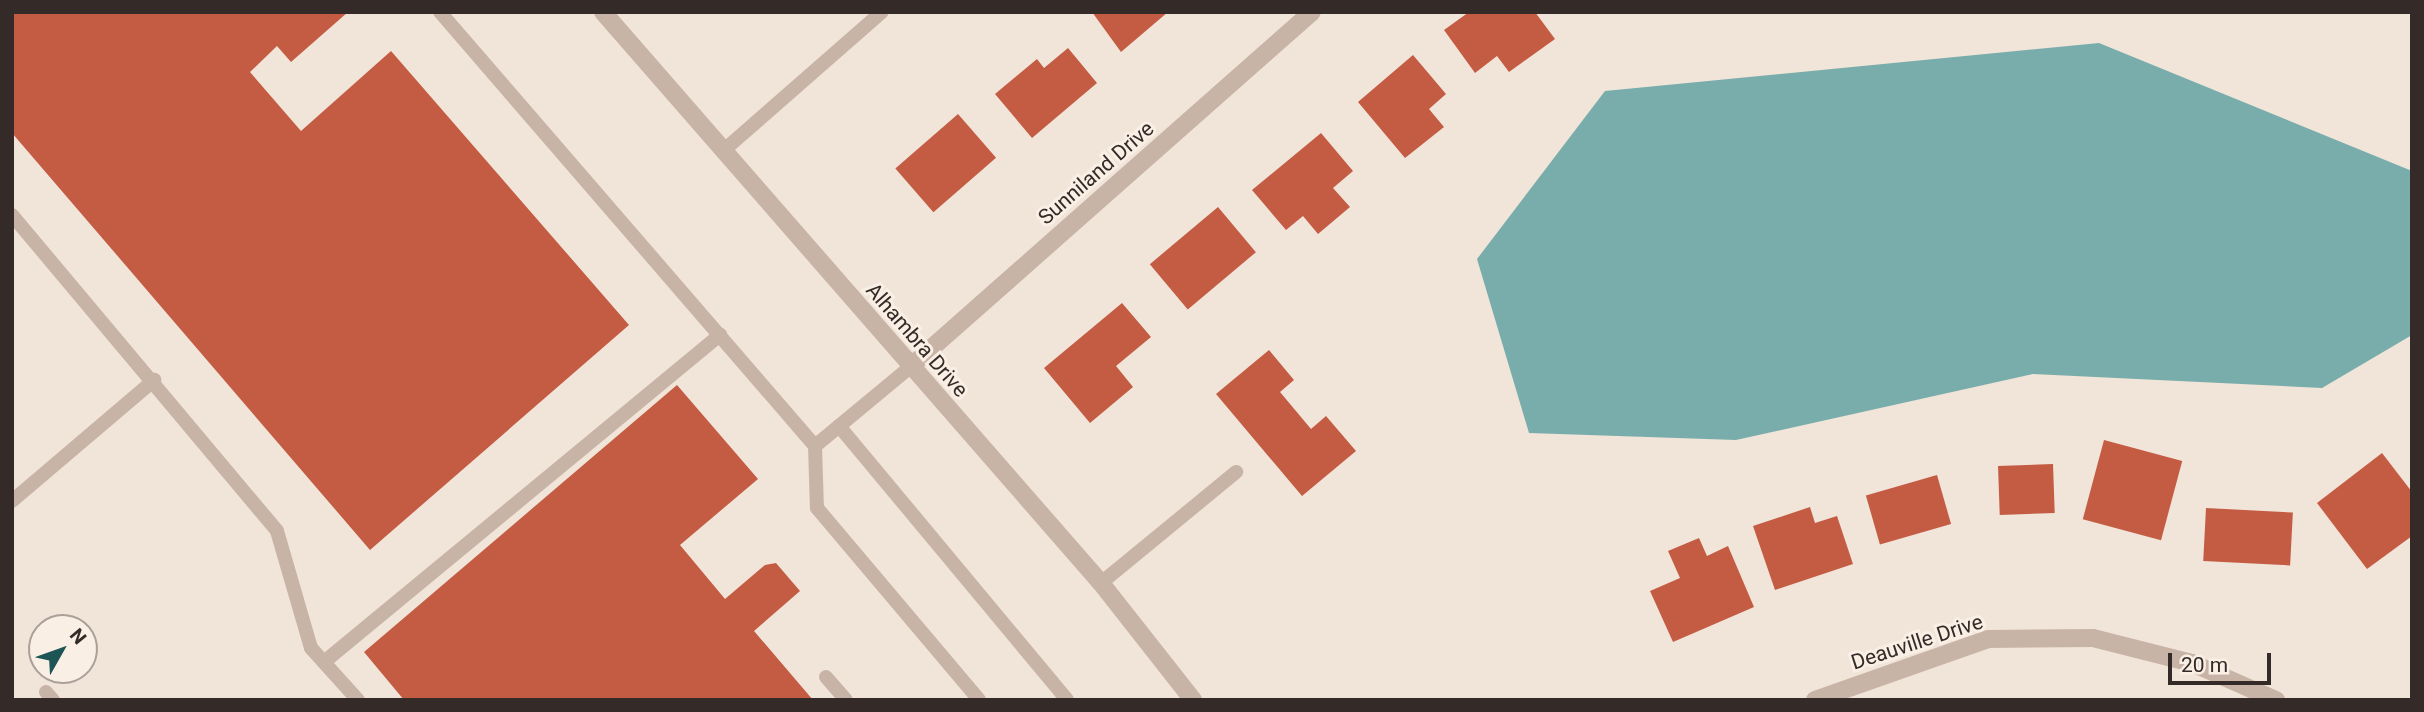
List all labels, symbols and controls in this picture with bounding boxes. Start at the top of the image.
street label: Sunniland Drive [1033,116,1159,230]
street label: Alhambra Drive [861,278,973,402]
street label: Deauville Drive [1848,609,1986,675]
north arrow [28,614,98,684]
text: N [65,624,91,649]
scale bar [2172,638,2275,682]
text: 20 m [2181,653,2228,677]

